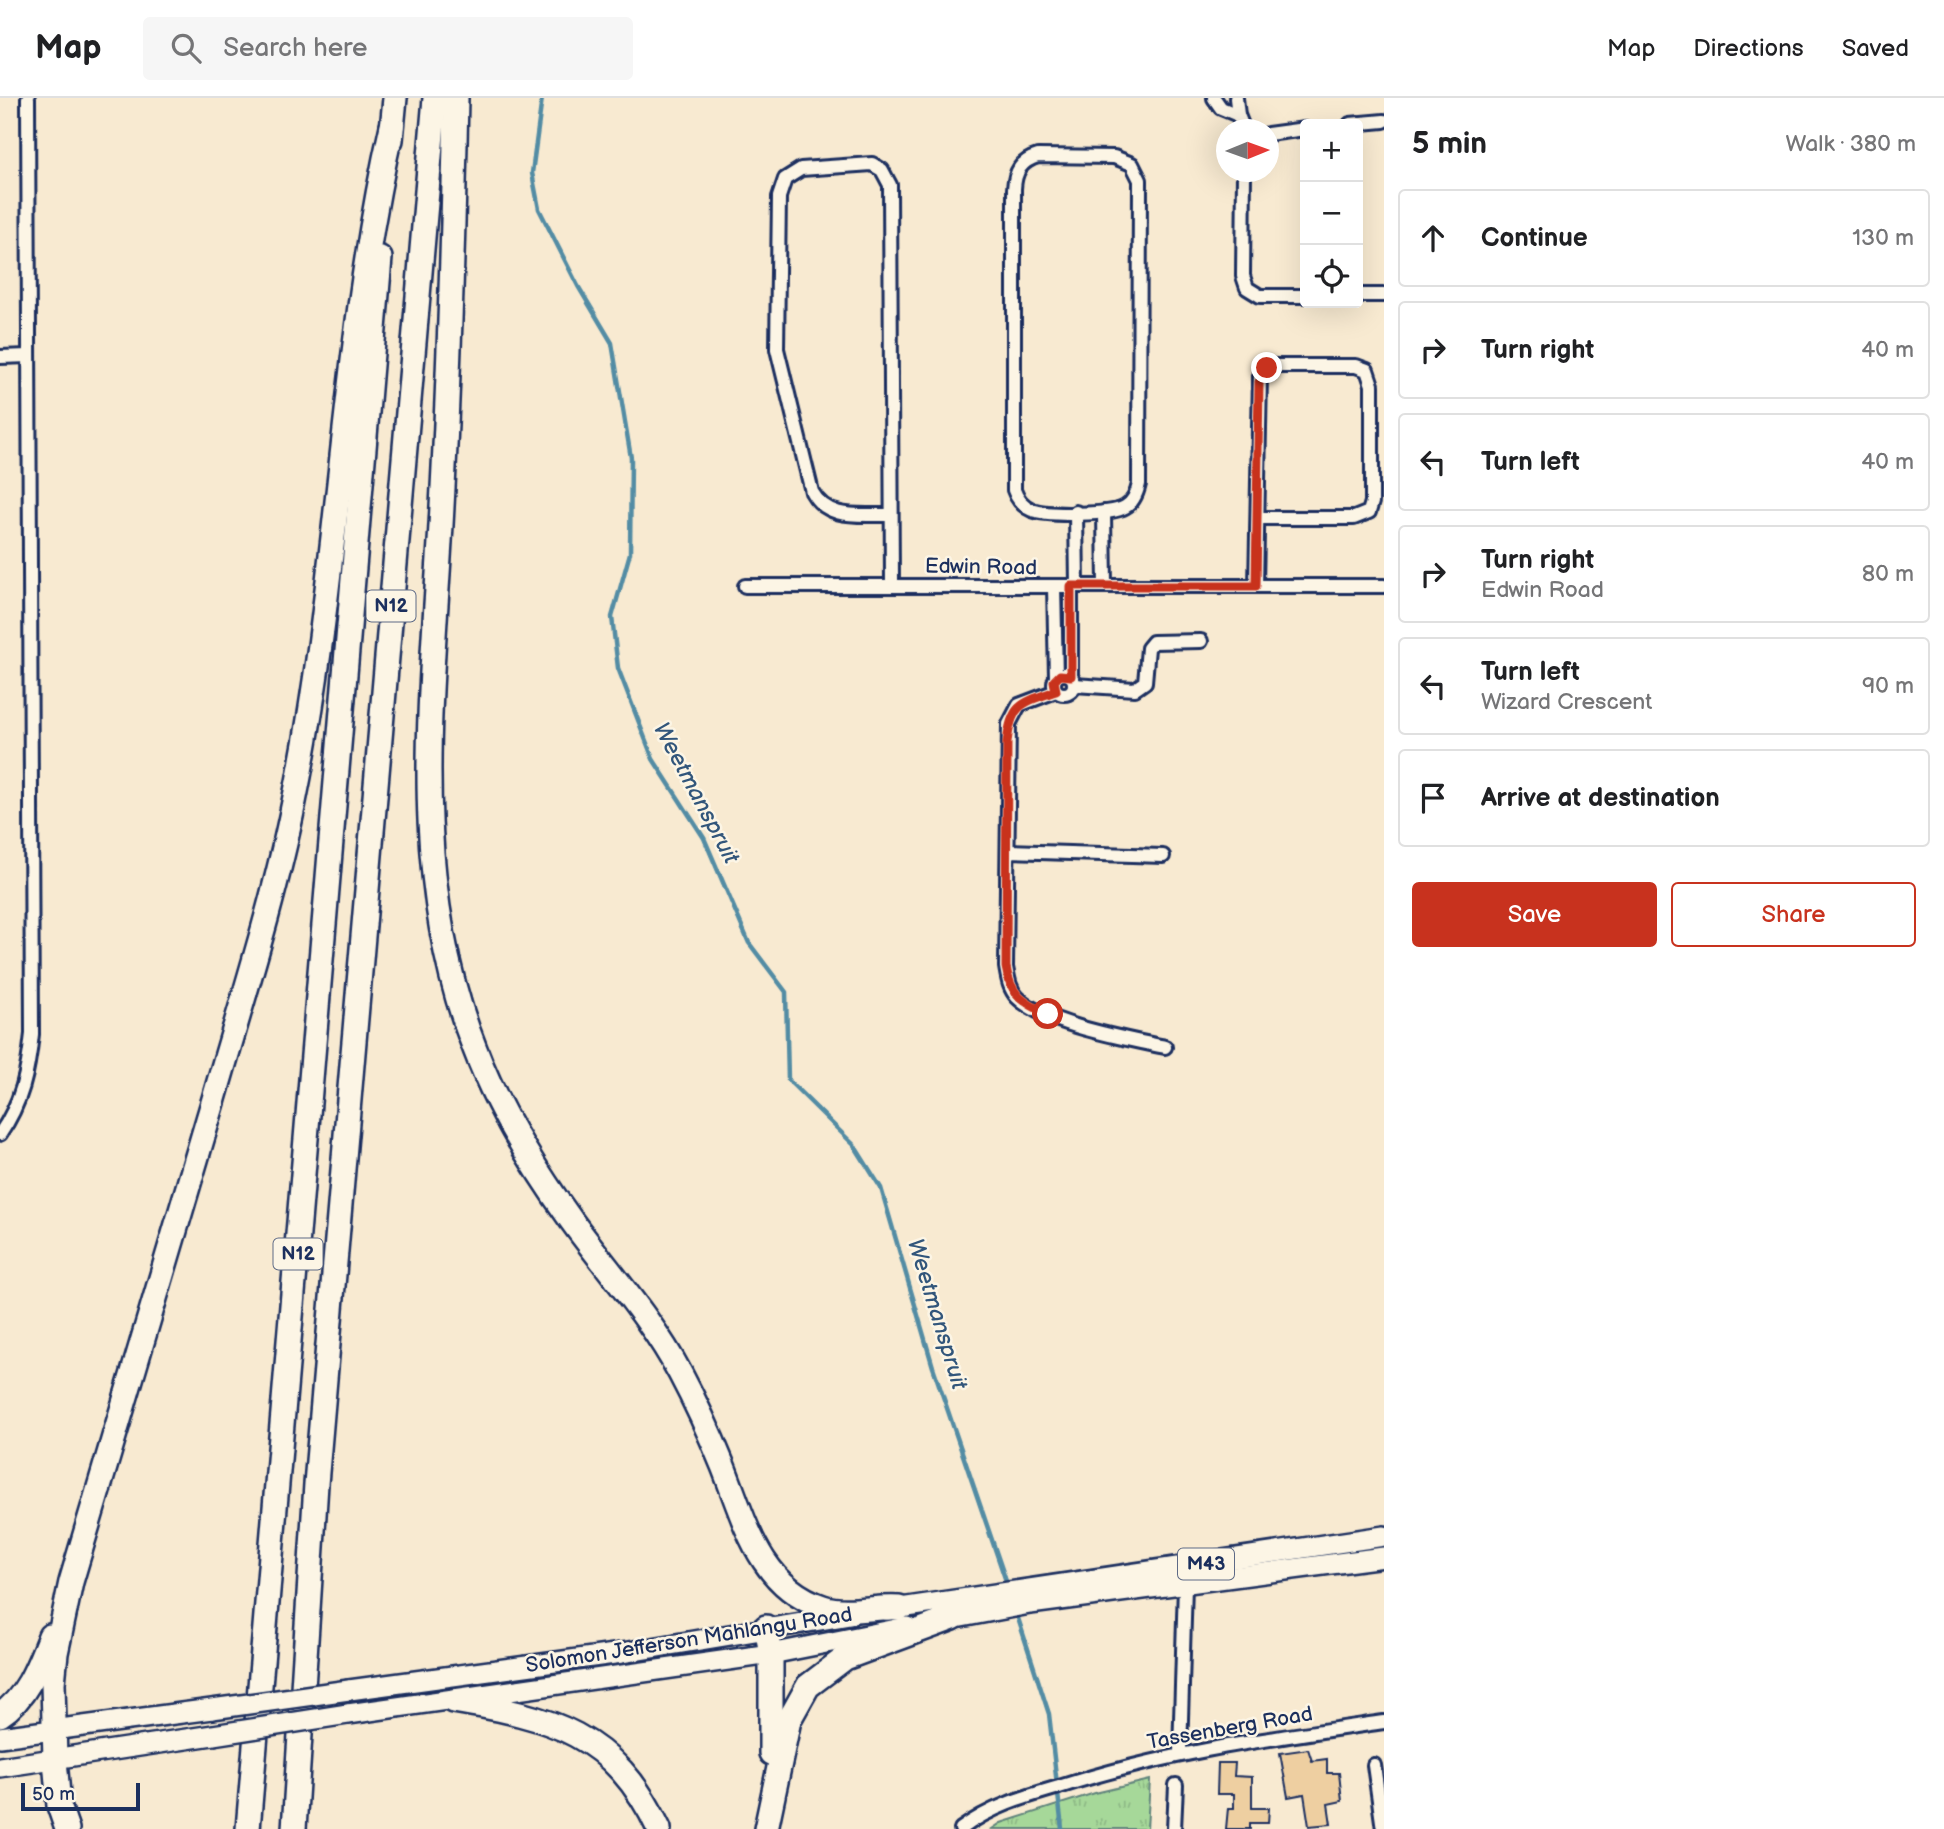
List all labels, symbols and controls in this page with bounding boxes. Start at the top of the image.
search box [143,17,633,80]
text: Map [35,28,101,68]
icon: search [167,29,205,67]
text: Search here [223,33,367,64]
text: Map [1607,34,1655,63]
text: Directions [1693,34,1804,63]
text: Saved [1842,34,1909,63]
north arrow [1216,119,1279,182]
map controls [1300,119,1363,308]
button: + [1300,119,1363,182]
text: 5 min [1412,126,1487,162]
text: Walk · 380 m [1786,130,1916,158]
button: − [1300,182,1363,245]
icon: ahead [1414,219,1452,257]
text: Continue [1481,223,1588,254]
text: 130 m [1852,224,1914,252]
button: locate [1300,245,1363,308]
icon: right [1414,331,1452,369]
text: Turn right [1481,335,1594,366]
text: 40 m [1861,336,1914,364]
route end [1251,352,1282,383]
icon: left [1414,443,1452,481]
text: Turn left [1481,447,1580,478]
text: 40 m [1861,448,1914,476]
text: Turn right [1481,545,1594,576]
street label: Edwin Road [925,554,1037,580]
icon: right [1414,555,1452,593]
text: 80 m [1862,560,1914,588]
text: Edwin Road [1481,576,1604,604]
road number: N12 [366,590,416,622]
text: Turn left [1481,657,1580,688]
icon: left [1414,667,1452,705]
text: 90 m [1862,672,1914,700]
text: Wizard Crescent [1481,688,1652,716]
water label: Weetmanspruit [647,717,746,869]
icon: arrive [1414,779,1452,817]
text: Arrive at destination [1481,783,1720,814]
button: Save [1412,882,1657,947]
button: Share [1671,882,1916,947]
route start [1032,998,1063,1029]
water label: Weetmanspruit [901,1235,974,1394]
road number: N12 [274,1238,322,1270]
road number: M43 [1178,1548,1234,1580]
street label: Solomon Jefferson Mahlangu Road [524,1602,854,1678]
street label: Tassenberg Road [1145,1701,1315,1755]
scale bar [21,1780,140,1812]
text: 50 m [32,1783,75,1806]

